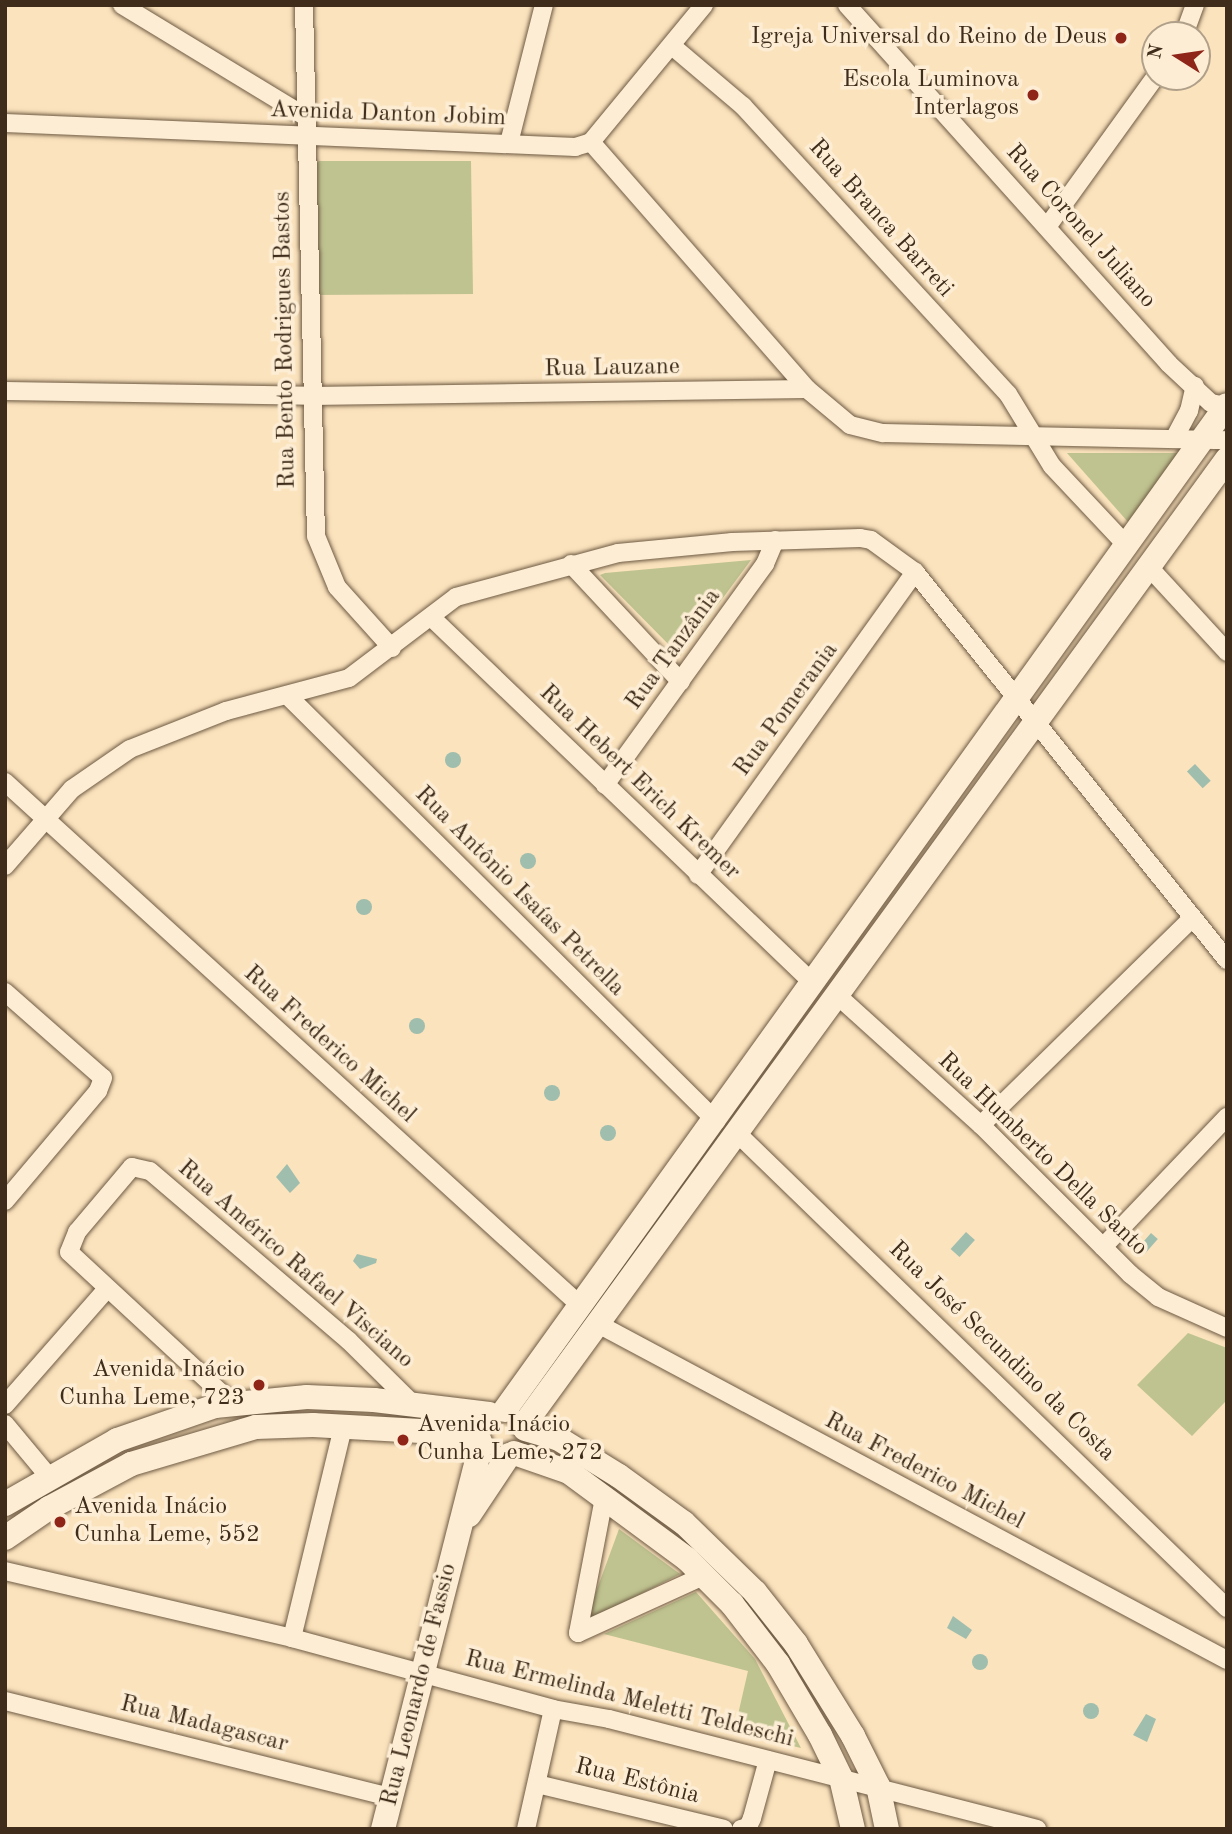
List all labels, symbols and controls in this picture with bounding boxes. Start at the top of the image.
north arrow [1141,21,1211,91]
place label: Igreja Universal do Reino de Deus [751,24,1107,52]
marker: Igreja Universal do Reino de Deus [1113,30,1129,46]
text: N [1146,43,1168,61]
place label: Escola Luminova Interlagos [843,67,1019,123]
marker: Escola Luminova Interlagos [1025,87,1041,103]
street label: Avenida Danton Jobim [269,96,507,134]
street label: Rua Branca Barreti [801,134,959,304]
street label: Rua Coronel Juliano [999,139,1161,315]
street label: Rua Bento Rodrigues Bastos [269,191,303,489]
street label: Rua Lauzane [544,353,680,385]
street label: Rua Tanzânia [620,584,728,716]
street label: Rua Pomerania [729,637,845,783]
street label: Rua Hebert Erich Kremer [532,679,746,887]
street label: Rua Antônio Isaías Petrella [408,781,630,1003]
street label: Rua Frederico Michel [237,960,421,1130]
street label: Rua Humberto Della Santo [931,1047,1153,1263]
street label: Rua Américo Rafael Visciano [171,1155,419,1375]
street label: Rua José Secundino da Costa [882,1236,1120,1468]
place label: Avenida Inácio Cunha Leme, 723 [59,1357,245,1413]
marker: Avenida Inácio Cunha Leme, 723 [251,1377,267,1393]
street label: Rua Frederico Michel [819,1407,1029,1537]
place label: Avenida Inácio Cunha Leme, 272 [417,1412,603,1468]
marker: Avenida Inácio Cunha Leme, 272 [395,1432,411,1448]
place label: Avenida Inácio Cunha Leme, 552 [74,1494,260,1550]
marker: Avenida Inácio Cunha Leme, 552 [52,1514,68,1530]
street label: Rua Leonardo de Fassio [376,1560,464,1810]
street label: Rua Ermelinda Meletti Teldeschi [462,1645,796,1755]
street label: Rua Madagascar [117,1690,291,1760]
street label: Rua Estônia [572,1753,702,1811]

